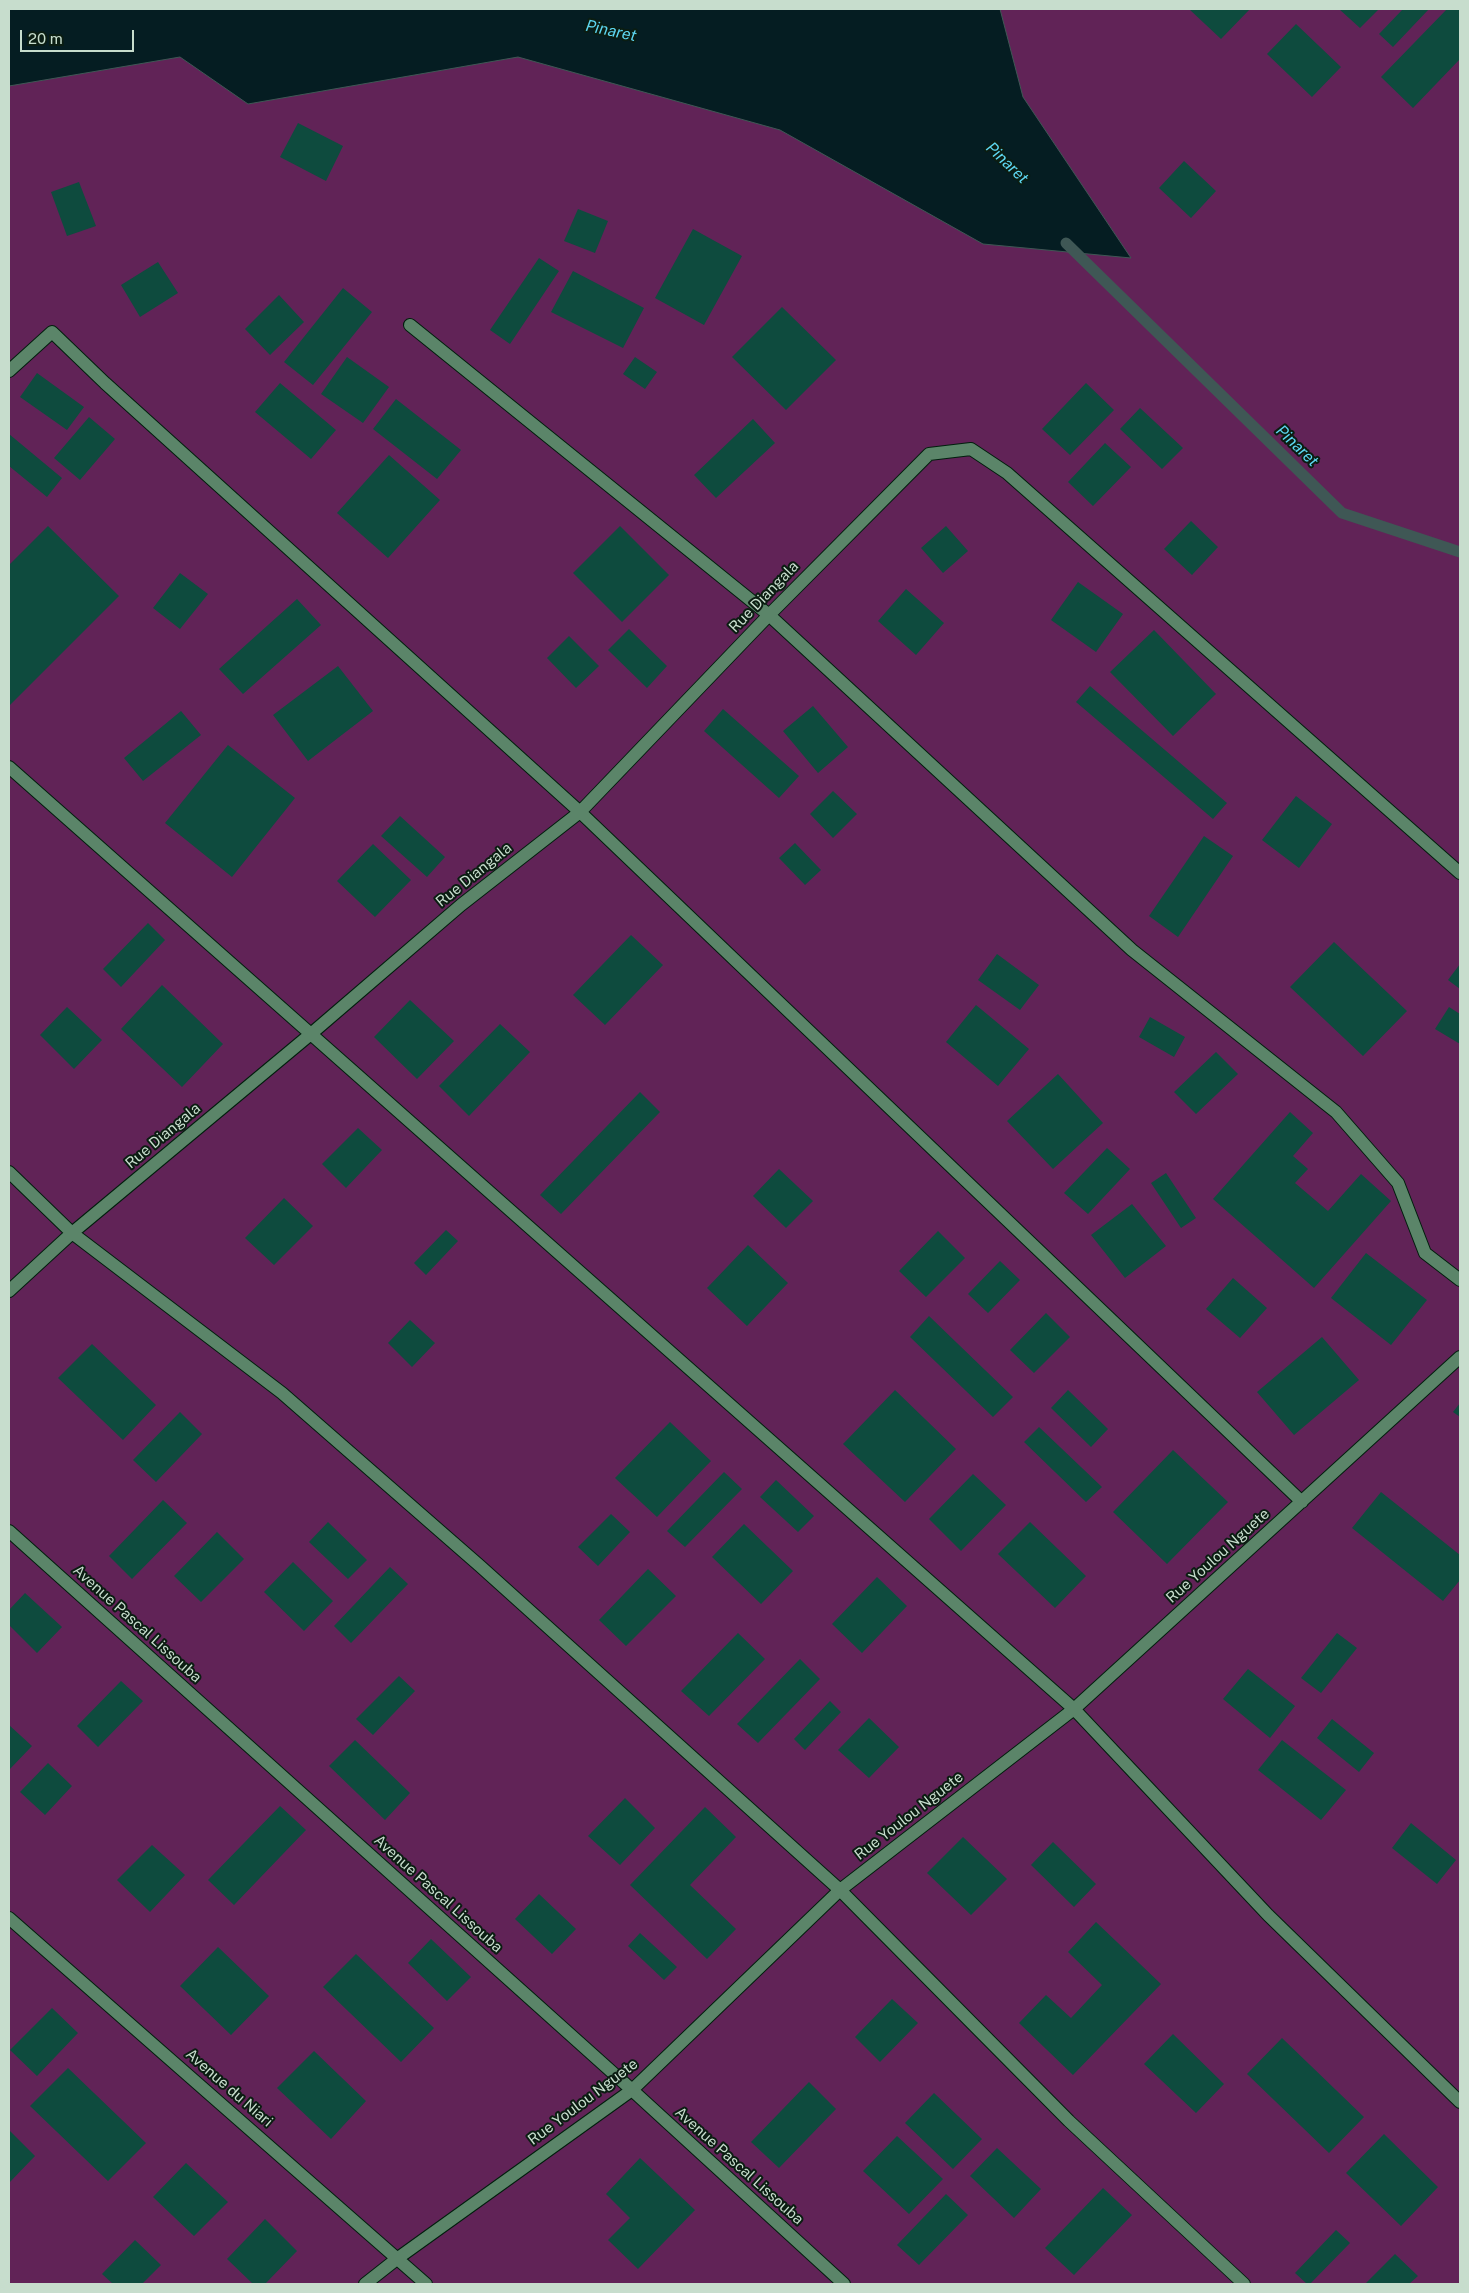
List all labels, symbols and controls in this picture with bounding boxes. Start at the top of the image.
water label: Pinaret [584,16,638,46]
scale bar [22,20,136,52]
text: 20 m [28,30,63,47]
water label: Pinaret [982,138,1032,188]
water label: Pinaret [1272,421,1322,471]
street label: Rue Diangala [726,558,802,636]
street label: Rue Diangala [433,839,515,911]
street label: Rue Diangala [122,1100,204,1172]
street label: Rue Youlou Nguete [1163,1505,1273,1607]
street label: Avenue Pascal Lissouba [69,1561,205,1687]
street label: Rue Youlou Nguete [851,1768,967,1864]
street label: Avenue Pascal Lissouba [370,1831,506,1957]
street label: Avenue du Niari [182,2045,276,2131]
street label: Rue Youlou Nguete [525,2055,641,2149]
street label: Avenue Pascal Lissouba [671,2103,807,2229]

